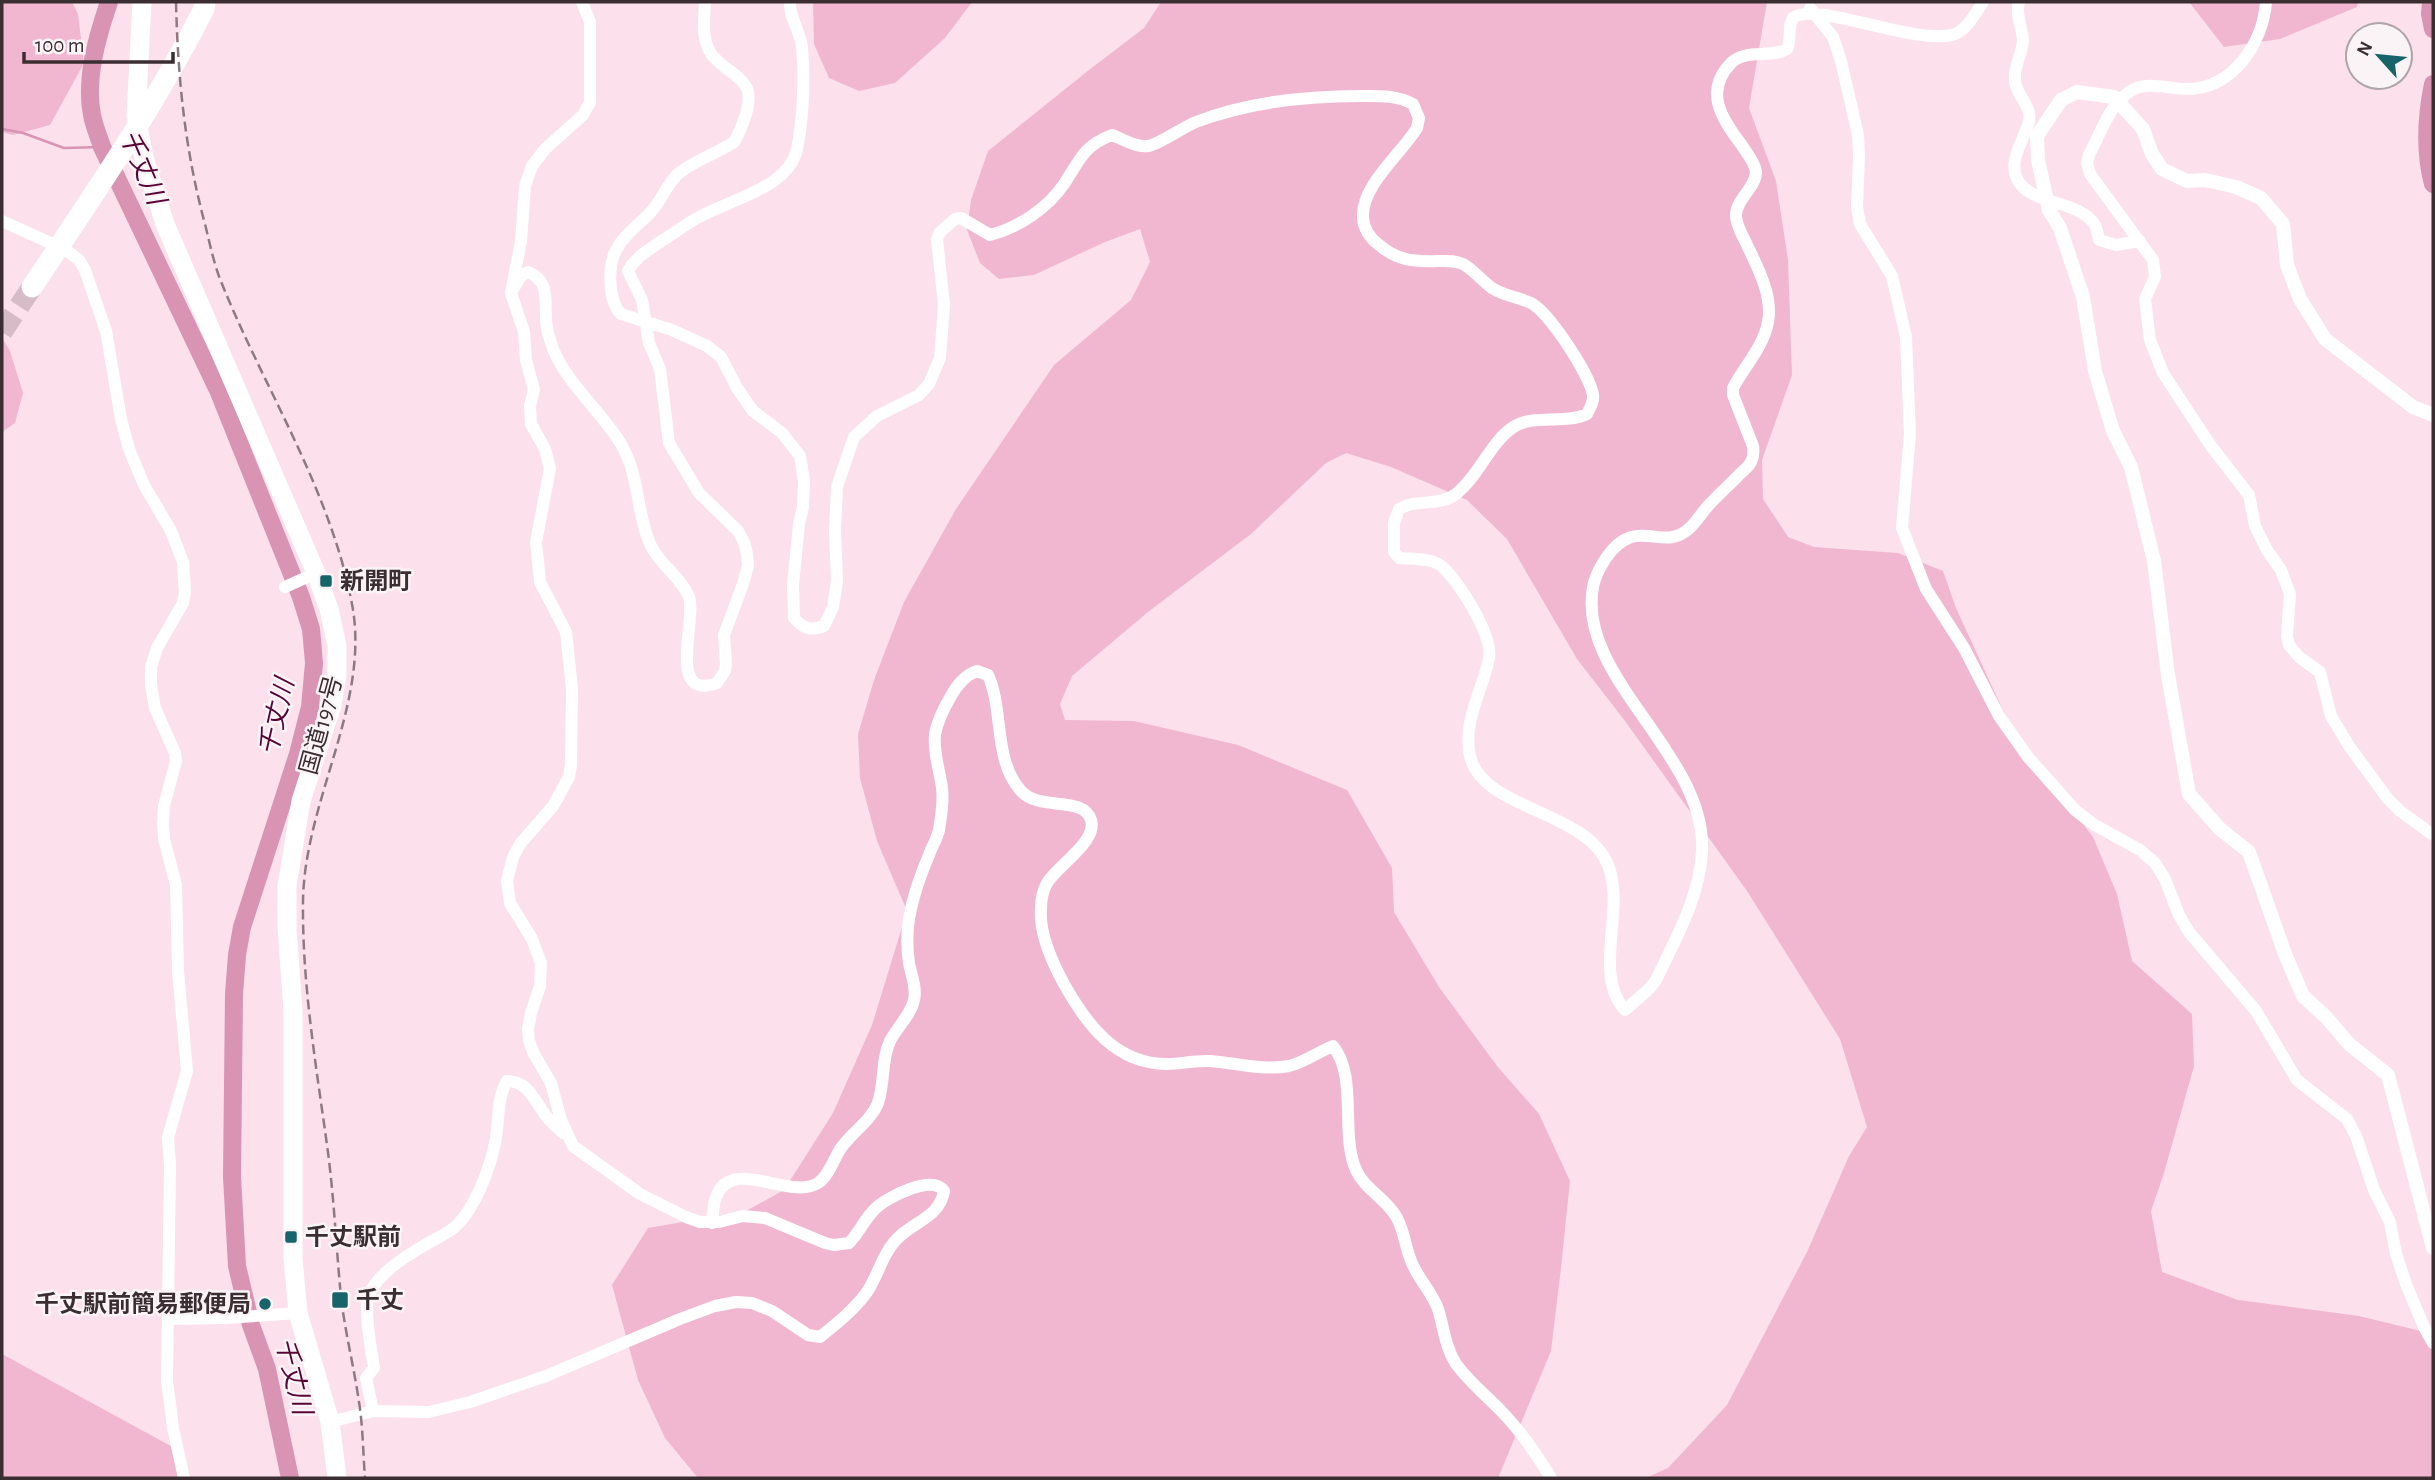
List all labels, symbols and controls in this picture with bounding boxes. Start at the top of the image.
scale bar [24,21,173,65]
north arrow [2344,21,2414,91]
text: 100 m [35,35,85,56]
text: N [2354,39,2377,59]
water label: 千丈川 [115,126,171,211]
place label: 新開町 [340,568,412,594]
marker: 新開町 [318,573,334,589]
water label: 千丈川 [255,673,299,758]
street label: 国道197号 [295,673,347,777]
place label: 千丈駅前 [305,1224,401,1250]
marker: 千丈駅前 [283,1229,299,1245]
place label: 千丈 [356,1287,404,1313]
marker: 千丈 [330,1290,350,1310]
place label: 千丈駅前簡易郵便局 [35,1291,251,1317]
marker: 千丈駅前簡易郵便局 [257,1296,273,1312]
water label: 千丈川 [271,1335,317,1420]

